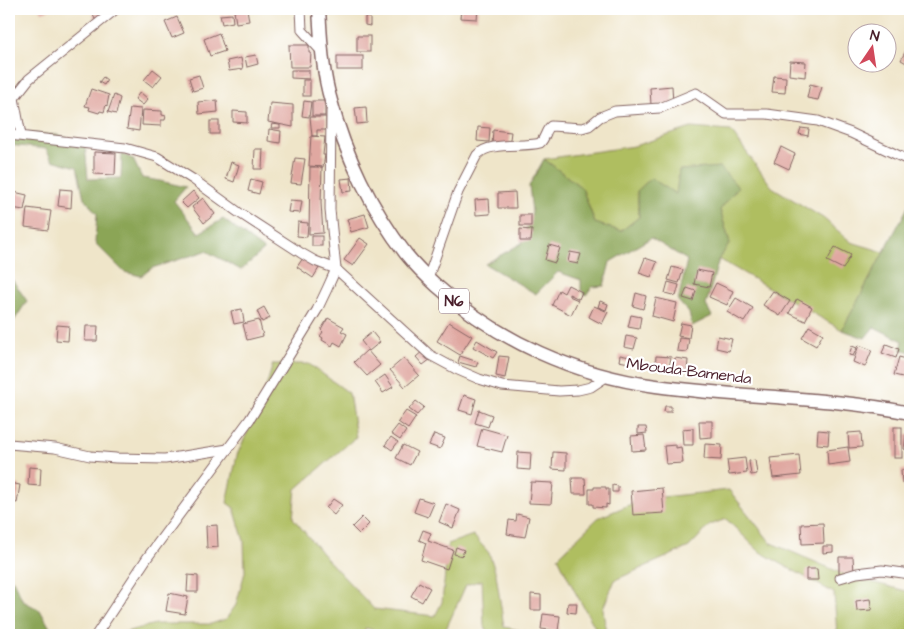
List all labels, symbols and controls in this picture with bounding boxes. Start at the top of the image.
north arrow [846,22,896,72]
text: N [868,26,881,47]
road number: N6 [439,288,469,314]
street label: Mbouda-Bamenda [625,352,753,390]

